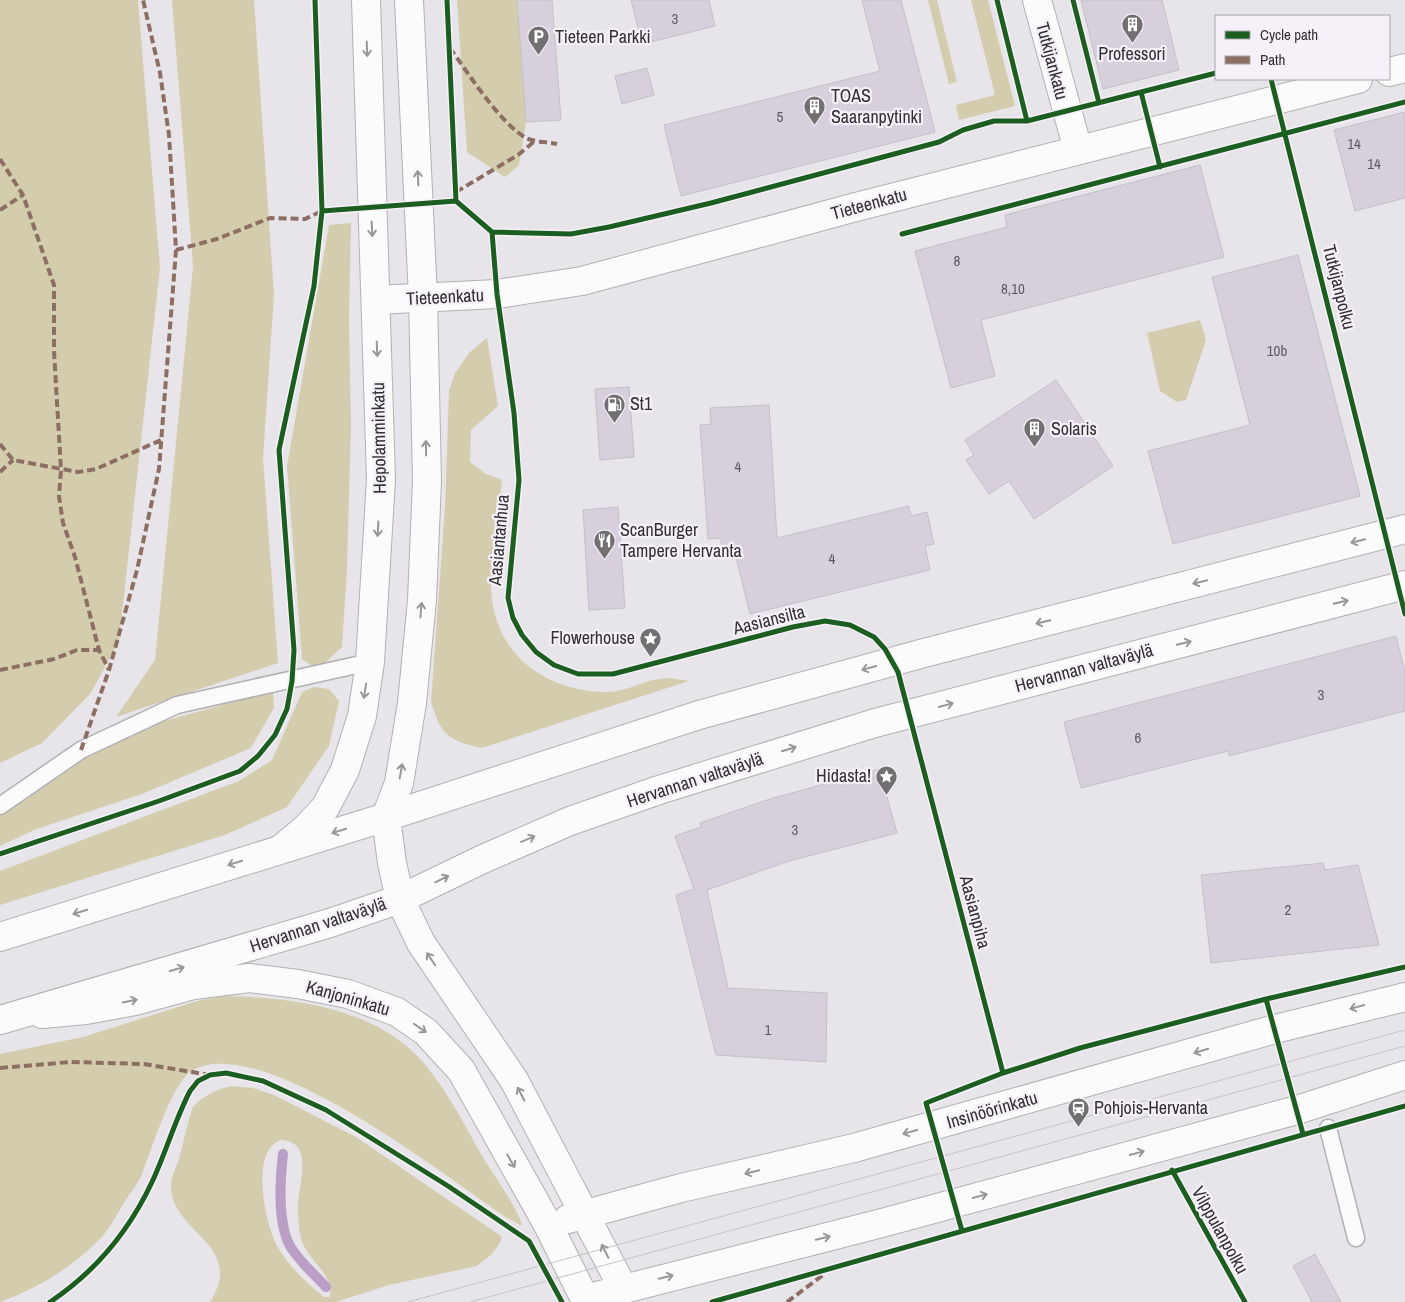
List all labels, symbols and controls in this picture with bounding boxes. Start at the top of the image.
house number: 3 [672,8,679,29]
building icon: Professori [1120,12,1144,43]
legend [1215,15,1390,80]
street label: Tutkijankatu [1030,19,1075,102]
place label: Tieteen Parkki [555,24,651,49]
text: Cycle path [1260,24,1318,45]
parking icon: Tieteen Parkki [527,25,551,56]
one-way arrow [362,40,372,56]
place label: Professori [1098,41,1166,66]
text: Path [1260,49,1285,70]
place label: TOAS Saaranpytinki [831,83,922,129]
building icon: TOAS Saaranpytinki [803,94,827,125]
house number: 5 [777,106,784,127]
house number: 14 [1347,133,1361,154]
house number: 14 [1367,153,1381,174]
one-way arrow [413,171,422,187]
street label: Tieteenkatu [828,181,910,226]
one-way arrow [368,220,377,236]
street label: Tutkijanpolku [1317,242,1362,332]
house number: 8 [954,250,961,271]
house number: 8,10 [1001,278,1025,299]
street label: Tieteenkatu [406,282,484,311]
one-way arrow [372,340,382,357]
house number: 10b [1267,340,1287,361]
street label: Hepolamminkatu [365,382,392,494]
place label: St1 [630,391,653,416]
fuel station icon: St1 [602,392,626,423]
place label: Solaris [1051,416,1097,441]
building icon: Solaris [1023,417,1047,448]
one-way arrow [421,440,431,456]
house number: 4 [735,456,742,477]
street label: Aasiantanhua [482,493,515,587]
place label: ScanBurger Tampere Hervanta [620,517,742,563]
one-way arrow [374,521,383,537]
restaurant icon: ScanBurger Tampere Hervanta [592,528,616,559]
one-way arrow [1350,537,1366,546]
house number: 4 [829,548,836,569]
one-way arrow [1193,577,1209,587]
one-way arrow [1333,597,1349,606]
street label: Aasiansilta [729,599,807,641]
one-way arrow [416,602,426,618]
one-way arrow [1036,618,1052,627]
place label: Flowerhouse [551,625,635,650]
place icon: Flowerhouse [639,626,663,657]
street label: Hervannan valtaväylä [1012,637,1156,698]
one-way arrow [1176,637,1192,647]
one-way arrow [862,664,878,673]
one-way arrow [360,682,370,698]
house number: 3 [1318,684,1325,705]
one-way arrow [937,699,953,709]
house number: 6 [1135,727,1142,748]
one-way arrow [781,744,797,754]
street label: Hervannan valtaväylä [623,746,766,813]
place label: Hidasta! [816,763,871,788]
one-way arrow [396,764,406,780]
place icon: Hidasta! [875,764,899,795]
house number: 3 [792,819,799,840]
one-way arrow [331,827,347,837]
one-way arrow [520,834,535,844]
one-way arrow [228,859,244,868]
street label: Aasianpiha [953,872,997,951]
one-way arrow [434,874,449,884]
street label: Hervannan valtaväylä [246,891,389,958]
house number: 2 [1285,899,1292,920]
one-way arrow [73,907,89,917]
one-way arrow [426,952,436,966]
one-way arrow [168,963,184,973]
street label: Kanjoninkatu [303,974,393,1021]
one-way arrow [122,996,138,1006]
one-way arrow [1350,1003,1366,1013]
house number: 1 [765,1019,772,1040]
one-way arrow [413,1023,427,1033]
one-way arrow [1193,1047,1209,1057]
street label: Insinöörinkatu [943,1085,1040,1134]
one-way arrow [516,1087,525,1102]
place label: Pohjois-Hervanta [1094,1095,1208,1120]
station icon: Pohjois-Hervanta [1066,1096,1090,1127]
one-way arrow [902,1128,918,1138]
one-way arrow [1129,1148,1145,1158]
one-way arrow [507,1154,517,1168]
one-way arrow [744,1168,760,1177]
street label: Vilppulanpolku [1186,1181,1255,1278]
one-way arrow [972,1191,988,1201]
one-way arrow [815,1233,831,1242]
one-way arrow [600,1243,610,1258]
one-way arrow [657,1272,673,1281]

